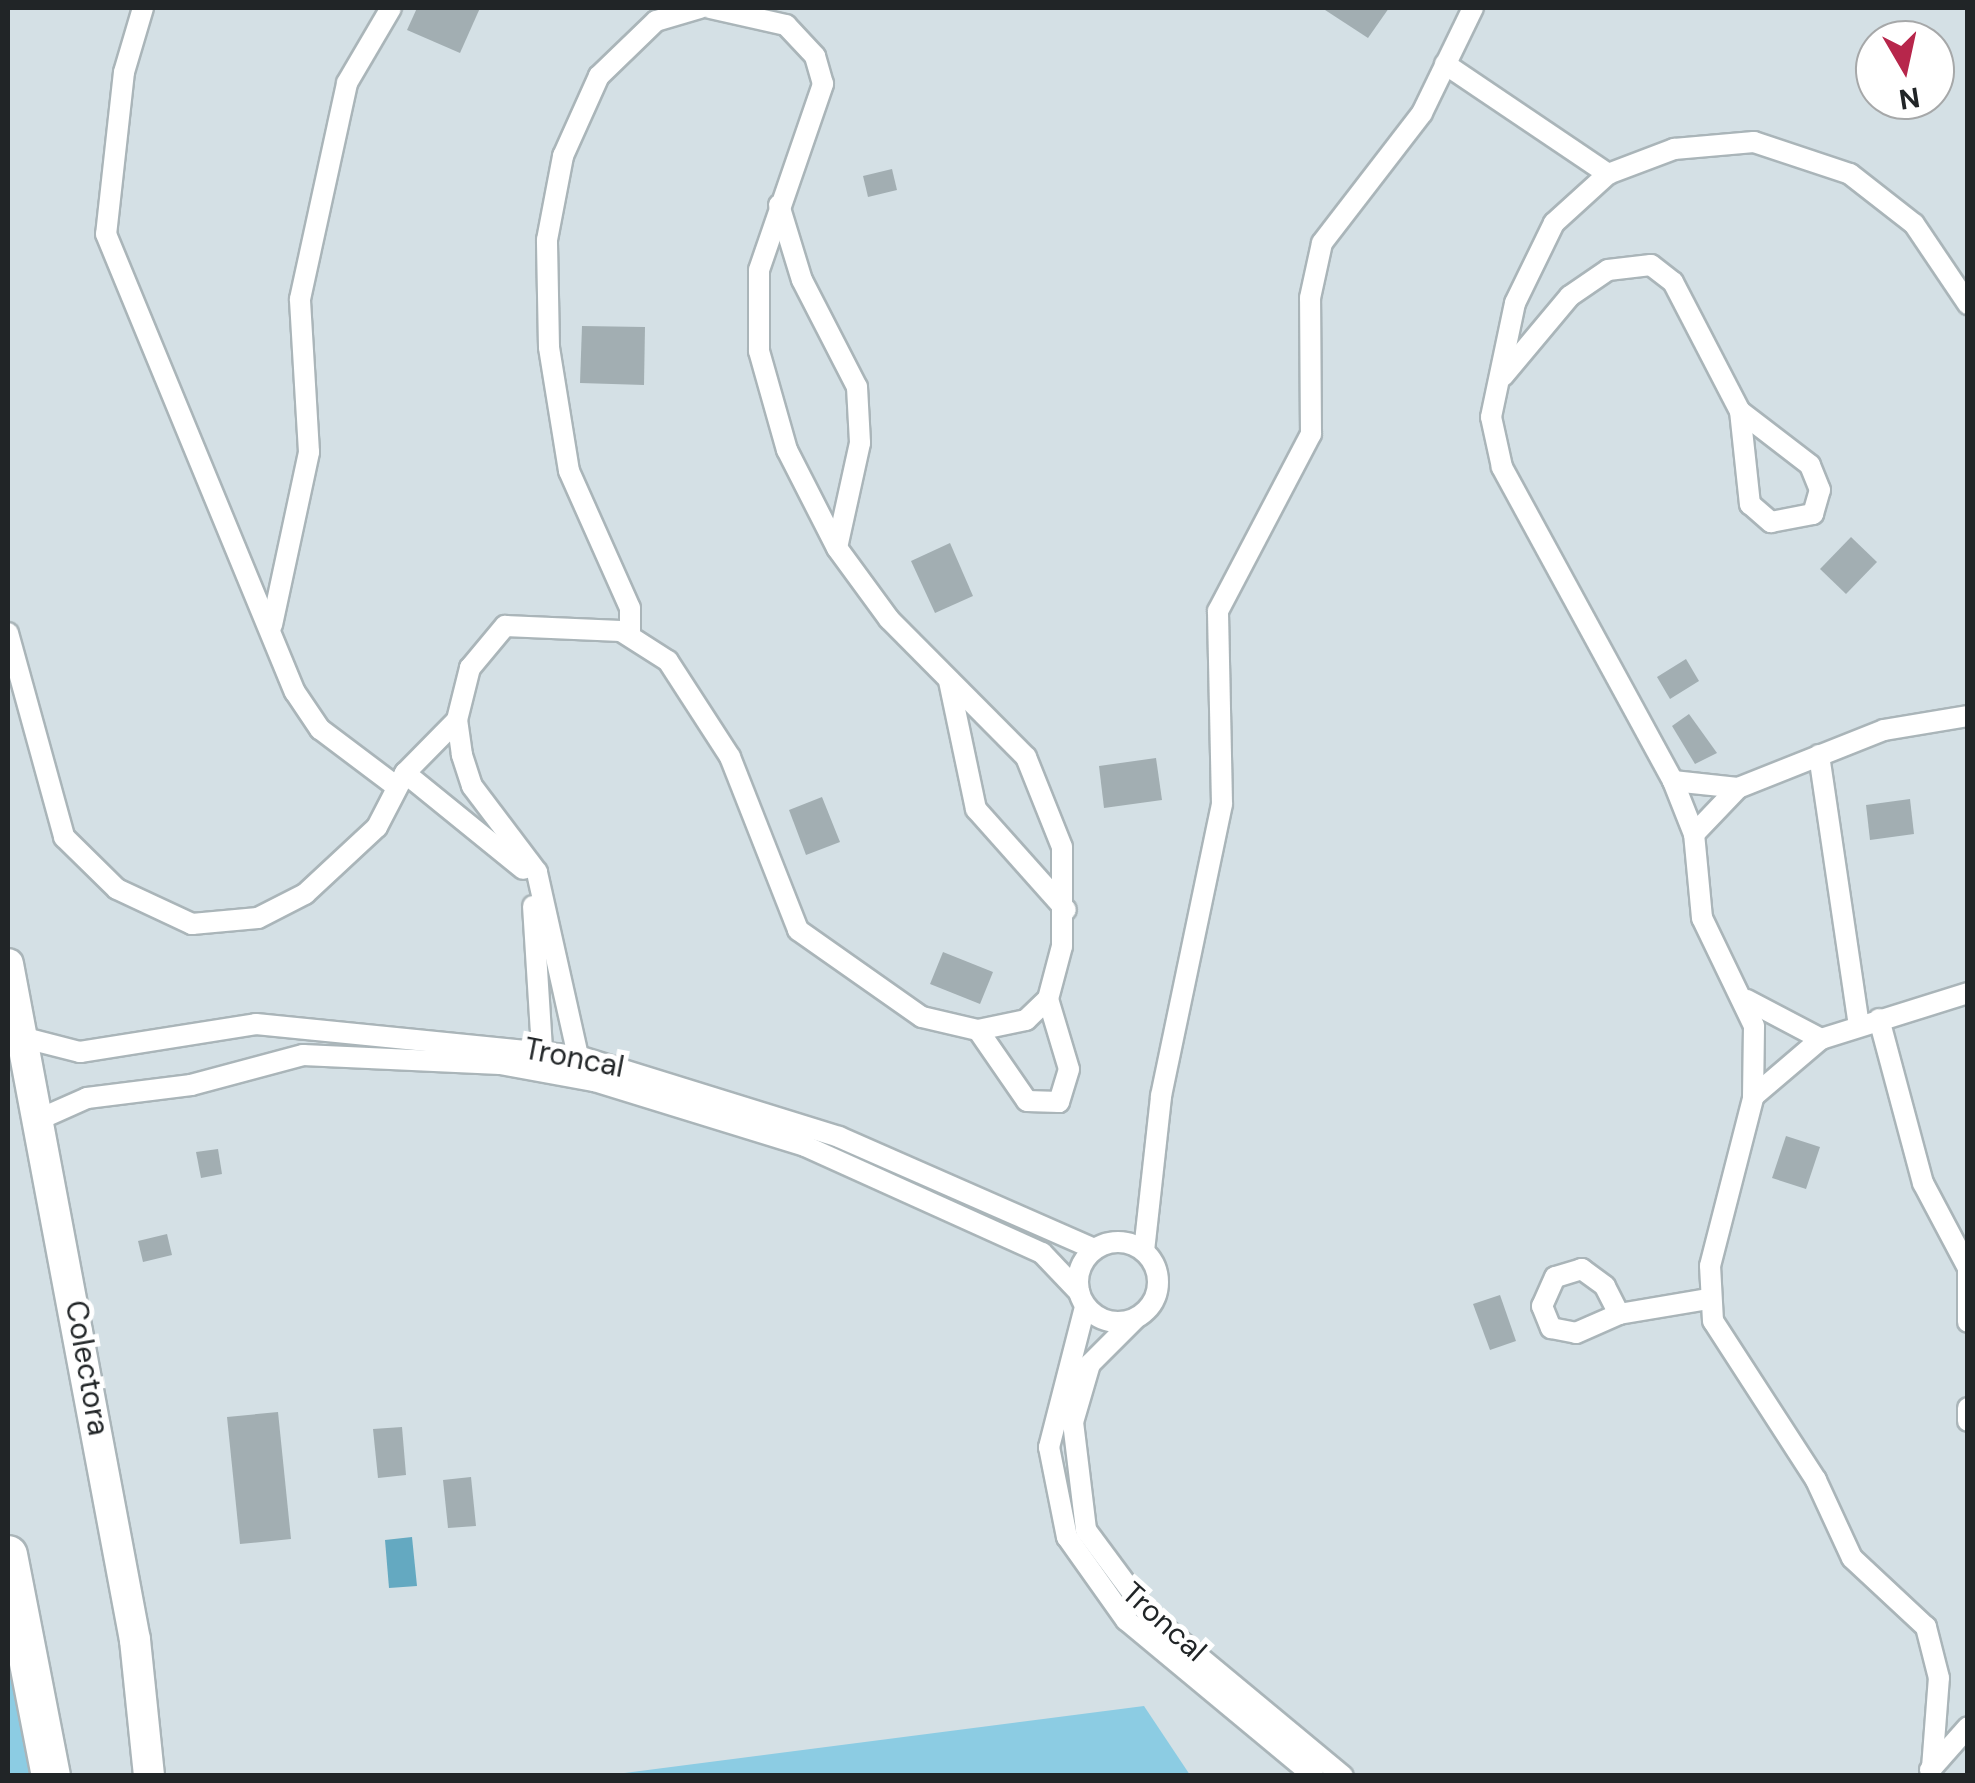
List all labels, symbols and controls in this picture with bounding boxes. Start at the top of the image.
north arrow [1855,20,1955,120]
text: N [1896,78,1922,118]
street label: Troncal [521,1031,627,1085]
street label: Colectora [57,1298,117,1438]
street label: Troncal [1114,1575,1214,1669]

